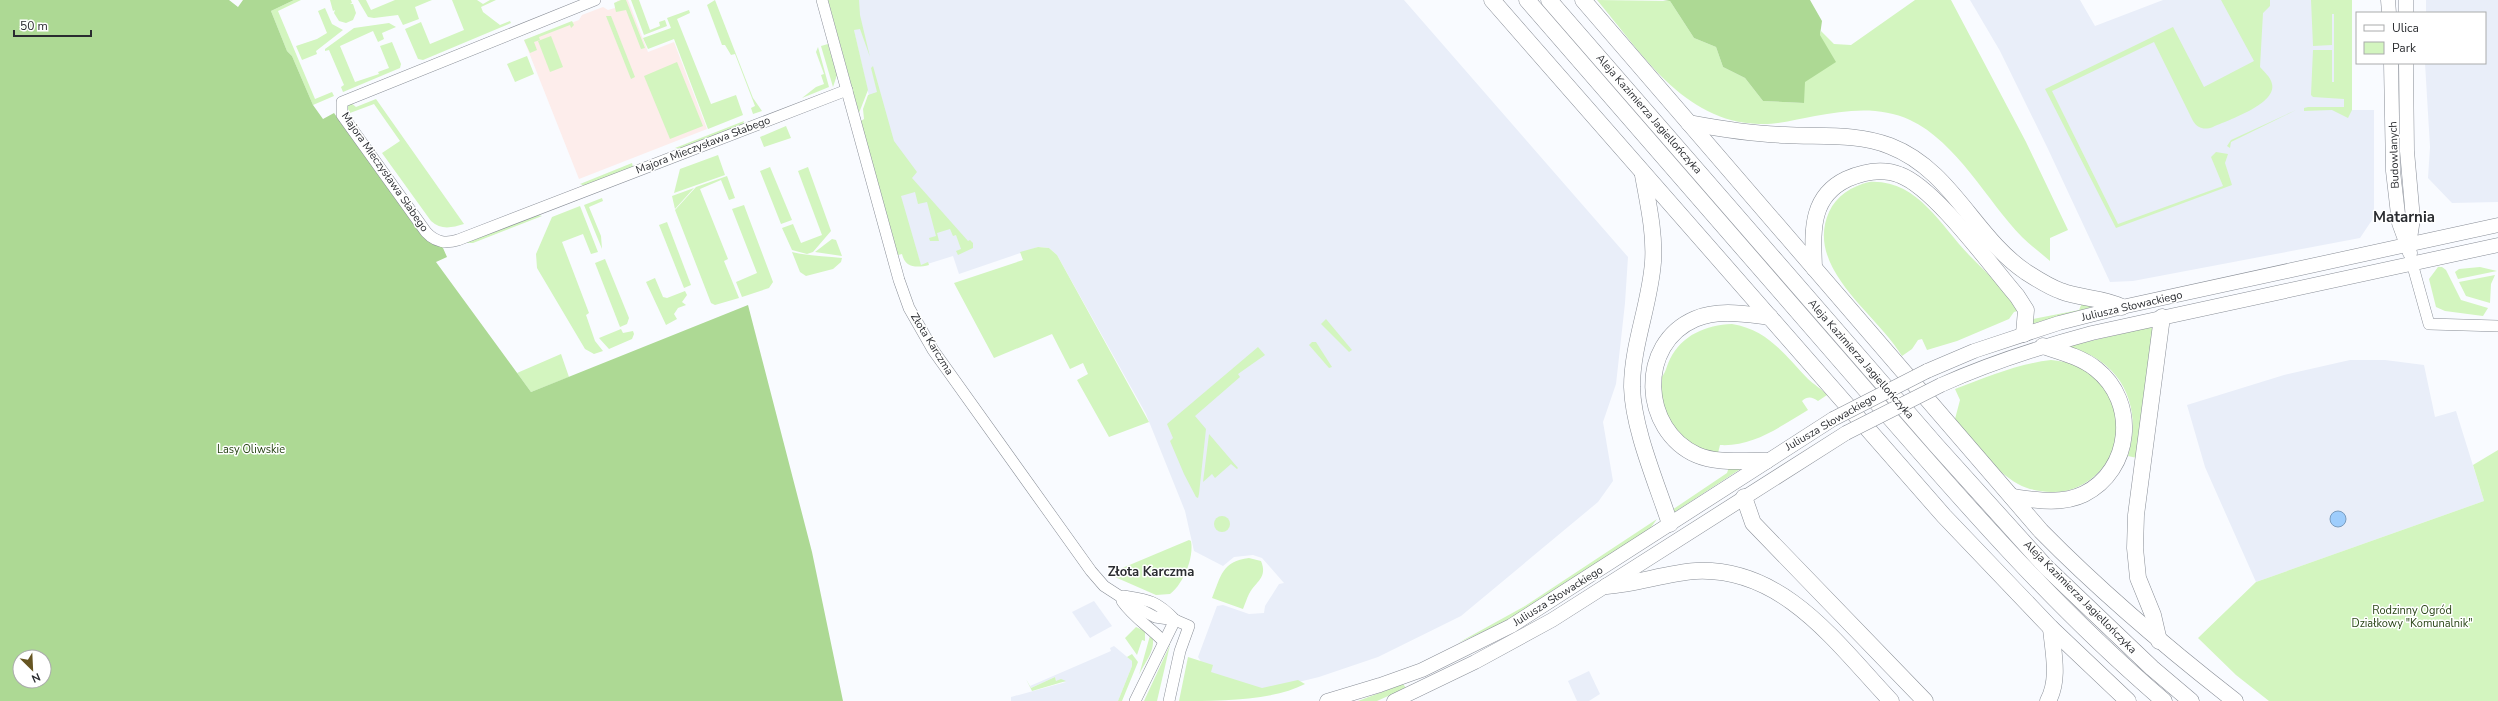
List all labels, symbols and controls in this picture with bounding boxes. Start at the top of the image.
scale bar [14,12,91,38]
legend [2356,12,2486,64]
text: 50 m [20,18,48,34]
text: Ulica [2392,20,2419,36]
text: Park [2392,40,2417,56]
street label: Aleja Kazimierza Jagiellończyka [1593,51,1705,177]
street label: Majora Mieczysława Słabego [338,109,432,235]
street label: Majora Mieczysława Słabego [634,112,772,178]
street label: Budowlanych [2385,121,2403,189]
district label: Matarnia [2373,207,2435,227]
street label: Juliusza Słowackiego [2079,287,2184,325]
street label: Aleja Kazimierza Jagiellończyka [1805,296,1917,422]
street label: Złota Karczma [907,310,957,378]
street label: Juliusza Słowackiego [1782,390,1879,455]
park label: Lasy Oliwskie [217,442,285,457]
street label: Aleja Kazimierza Jagiellończyka [2020,537,2140,657]
street label: Juliusza Słowackiego [1509,562,1606,630]
district label: Złota Karczma [1108,563,1194,581]
park label: Rodzinny Ogród Działkowy "Komunalnik" [2352,603,2472,631]
north arrow [12,649,52,689]
text: N [29,669,43,686]

